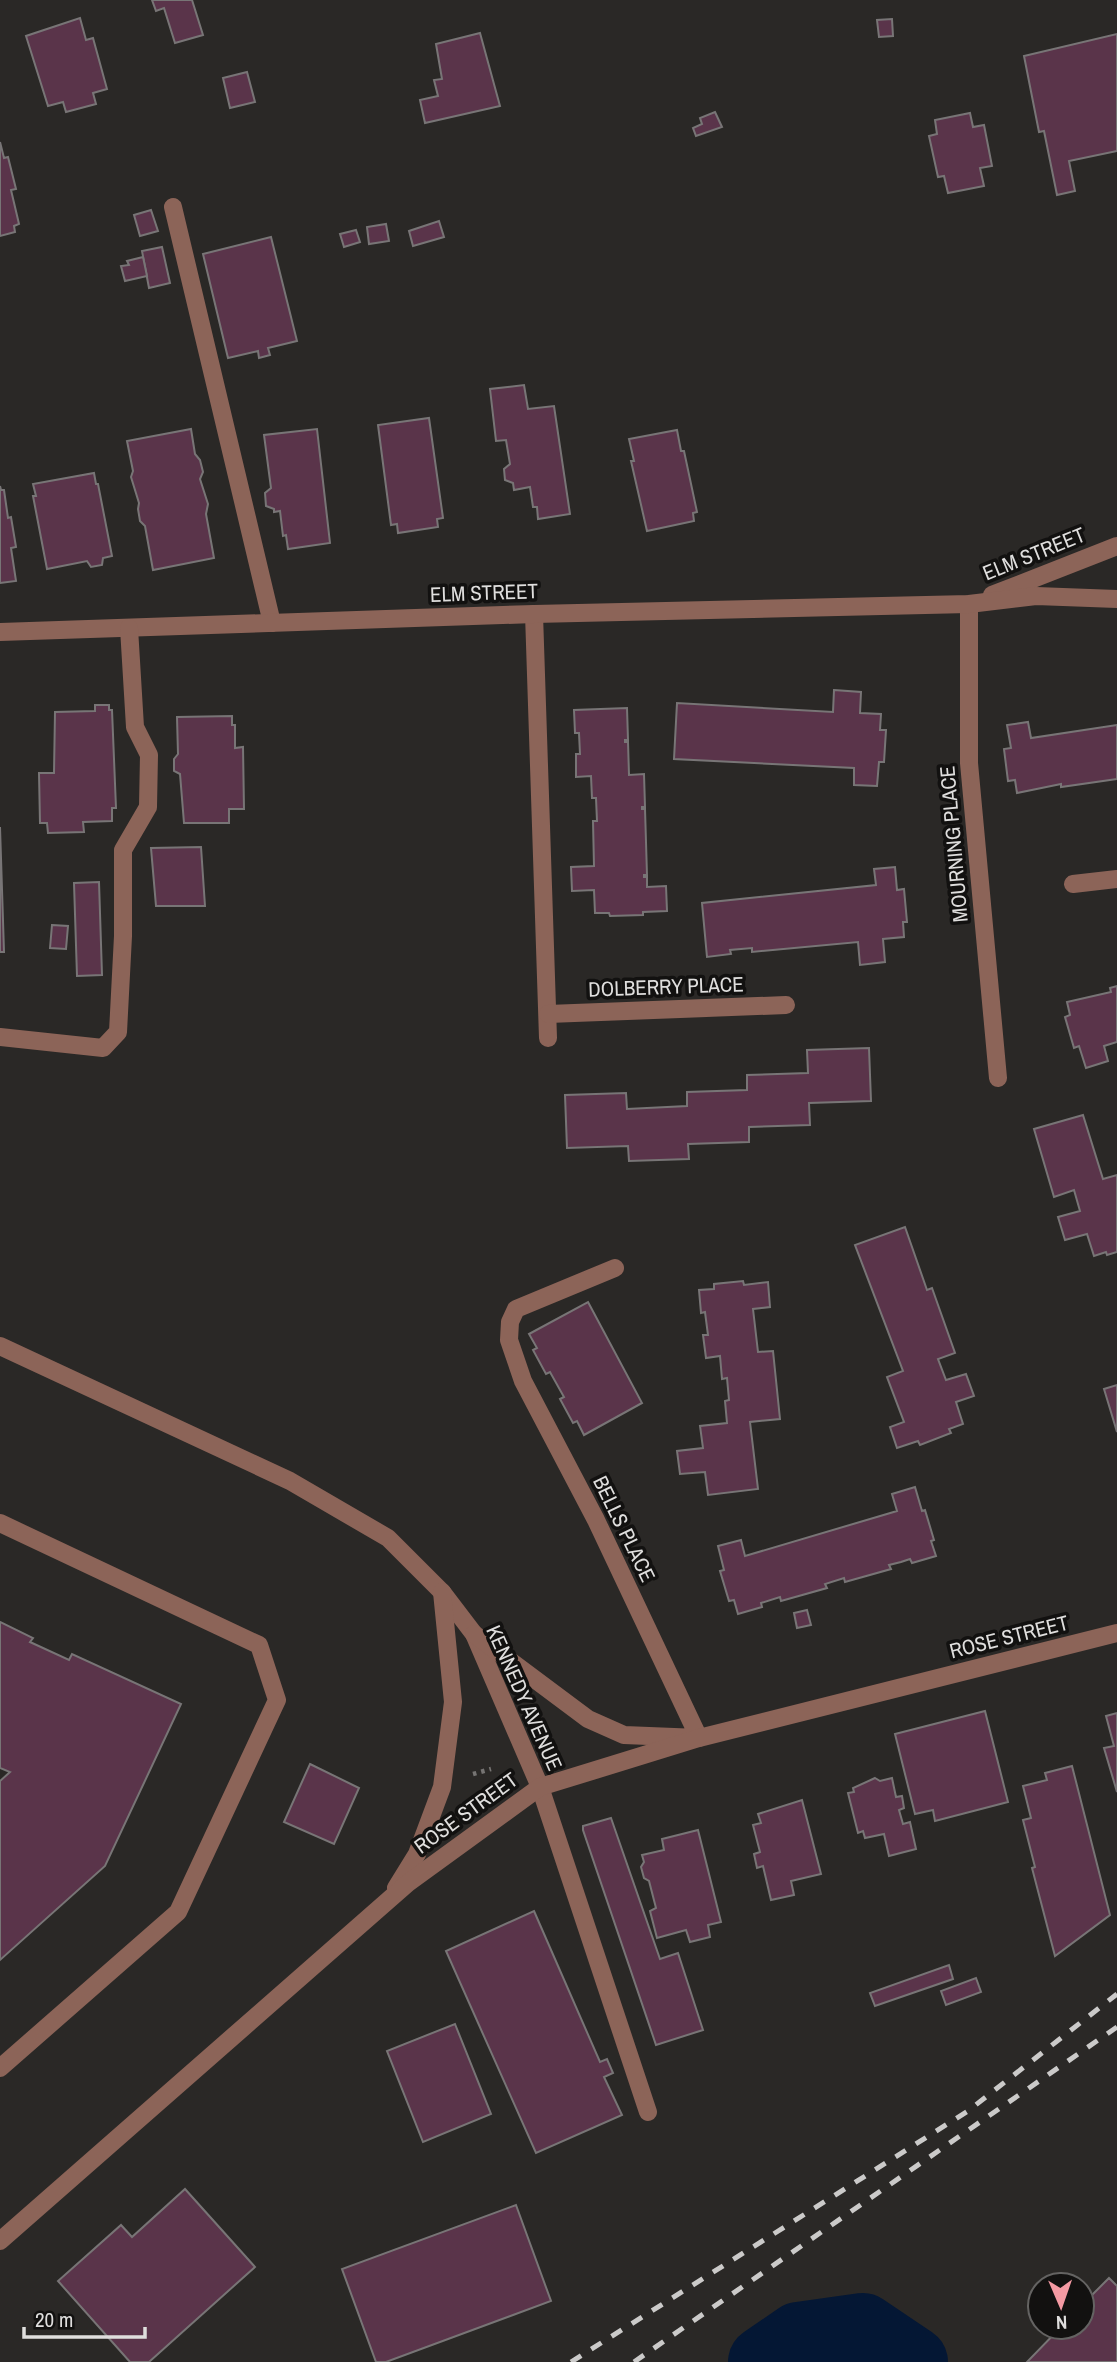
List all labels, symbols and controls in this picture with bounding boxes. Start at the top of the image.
street label: ELM STREET [978,520,1090,587]
street label: ELM STREET [429,576,539,609]
street label: MOURNING PLACE [932,765,975,923]
street label: DOLBERRY PLACE [588,969,744,1004]
street label: BELLS PLACE [586,1471,663,1587]
street label: ROSE STREET [946,1608,1072,1665]
street label: KENNEDY AVENUE [479,1620,570,1775]
street label: ROSE STREET [408,1765,524,1860]
north arrow [1026,2271,1096,2341]
scale bar [24,2296,145,2340]
text: 20 m [35,2305,73,2334]
text: N [1056,2310,1068,2336]

